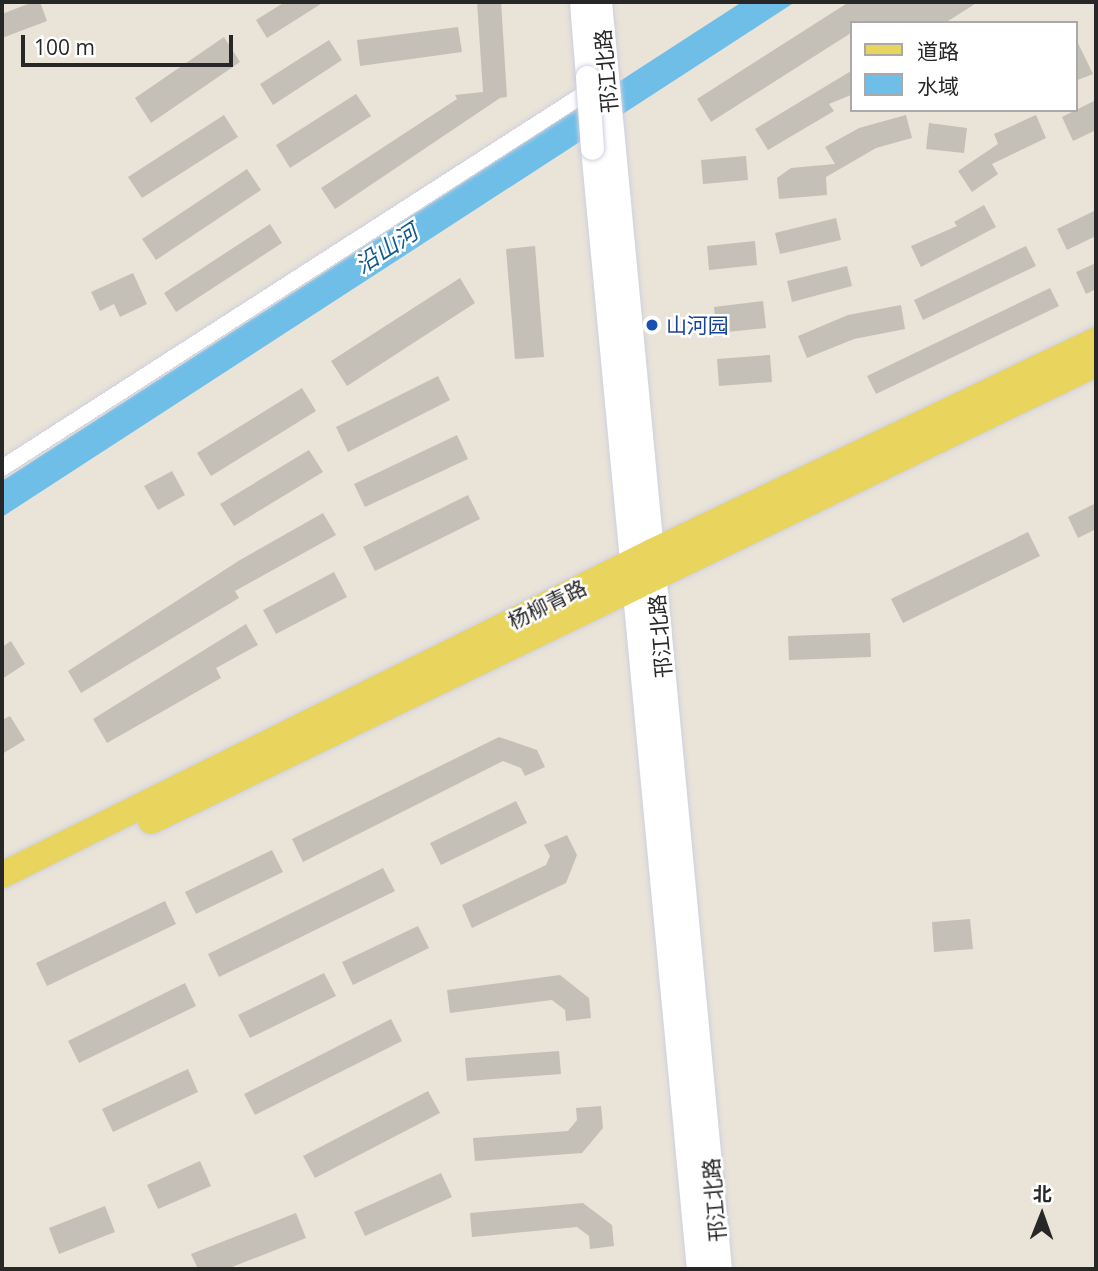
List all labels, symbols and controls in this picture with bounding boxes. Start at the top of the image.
scale bar [24,21,236,65]
legend [850,21,1077,112]
street label: 邗江北路 [590,28,622,114]
text: 100 m [34,33,95,61]
text: 道路 [917,37,959,65]
text: 水域 [917,72,959,100]
water label: 沿山河 [350,218,422,278]
place label: 山河园 [666,312,729,338]
marker: 山河园 [644,317,660,333]
street label: 杨柳青路 [504,574,590,634]
street label: 邗江北路 [644,593,676,679]
street label: 邗江北路 [698,1157,730,1243]
north arrow [1007,1180,1077,1250]
text: 北 [1033,1181,1052,1207]

